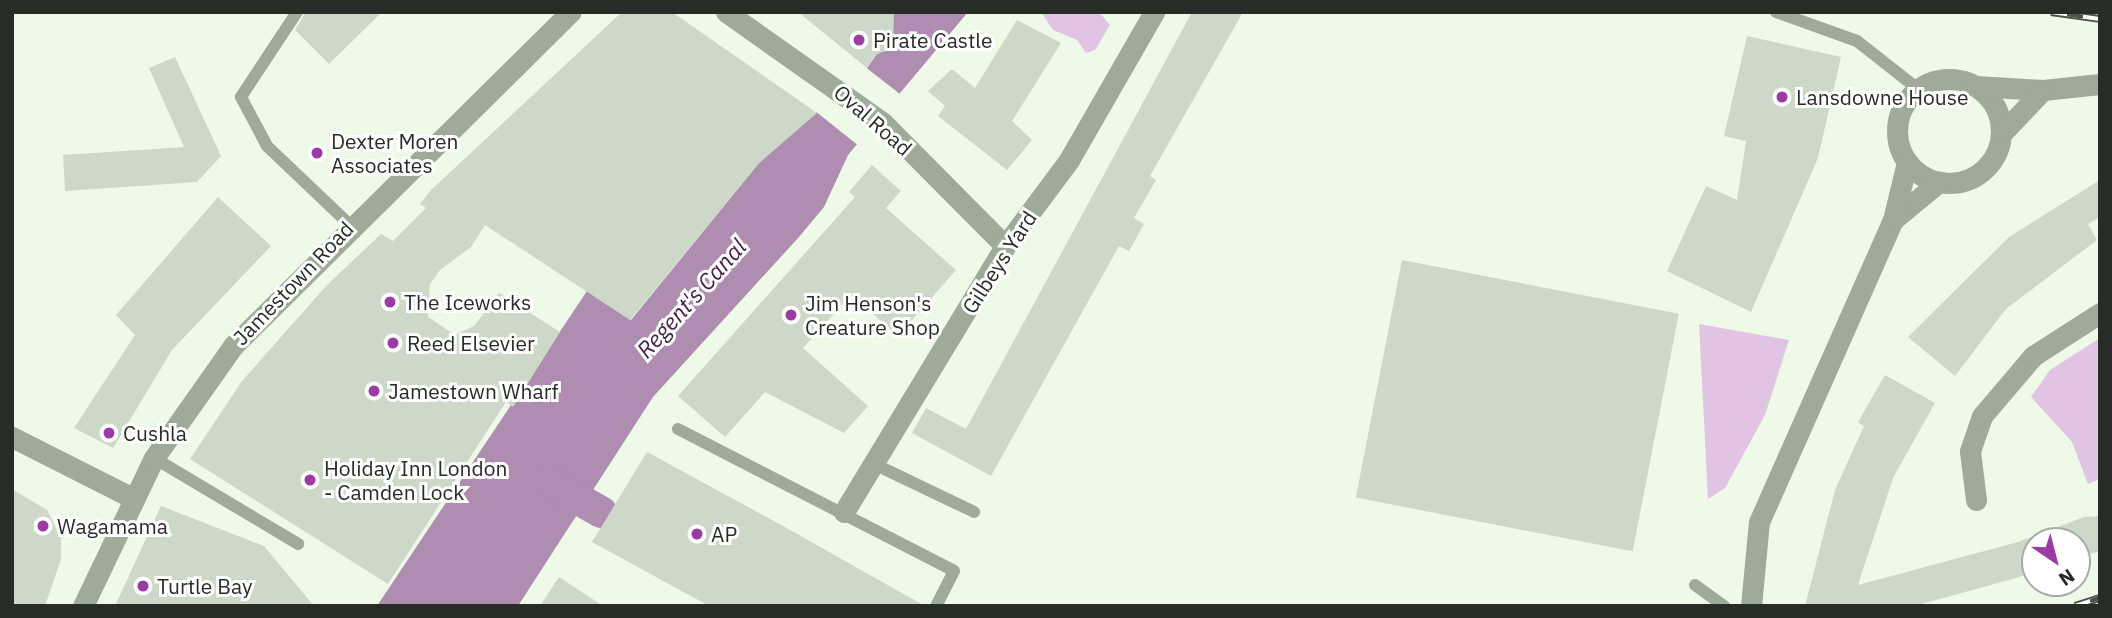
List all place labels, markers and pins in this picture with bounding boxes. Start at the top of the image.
place label: Pirate Castle [873,27,993,53]
marker: Pirate Castle [851,32,867,48]
place label: Lansdowne House [1796,84,1969,110]
marker: Lansdowne House [1774,89,1790,105]
place label: Dexter Moren Associates [331,128,458,178]
marker: Dexter Moren Associates [309,145,325,161]
place label: The Iceworks [404,289,531,315]
place label: Jim Henson's Creature Shop [805,290,940,340]
marker: The Iceworks [382,294,398,310]
marker: Jim Henson's Creature Shop [783,307,799,323]
place label: Reed Elsevier [407,330,535,356]
marker: Reed Elsevier [385,335,401,351]
place label: Jamestown Wharf [388,378,558,404]
marker: Jamestown Wharf [366,383,382,399]
place label: Cushla [123,420,187,446]
marker: Cushla [101,425,117,441]
place label: Holiday Inn London - Camden Lock [324,455,507,505]
marker: Holiday Inn London - Camden Lock [302,472,318,488]
place label: Wagamama [57,513,168,539]
marker: Wagamama [35,518,51,534]
place label: AP [711,521,737,547]
marker: AP [689,526,705,542]
place label: Turtle Bay [157,573,253,599]
marker: Turtle Bay [135,578,151,594]

